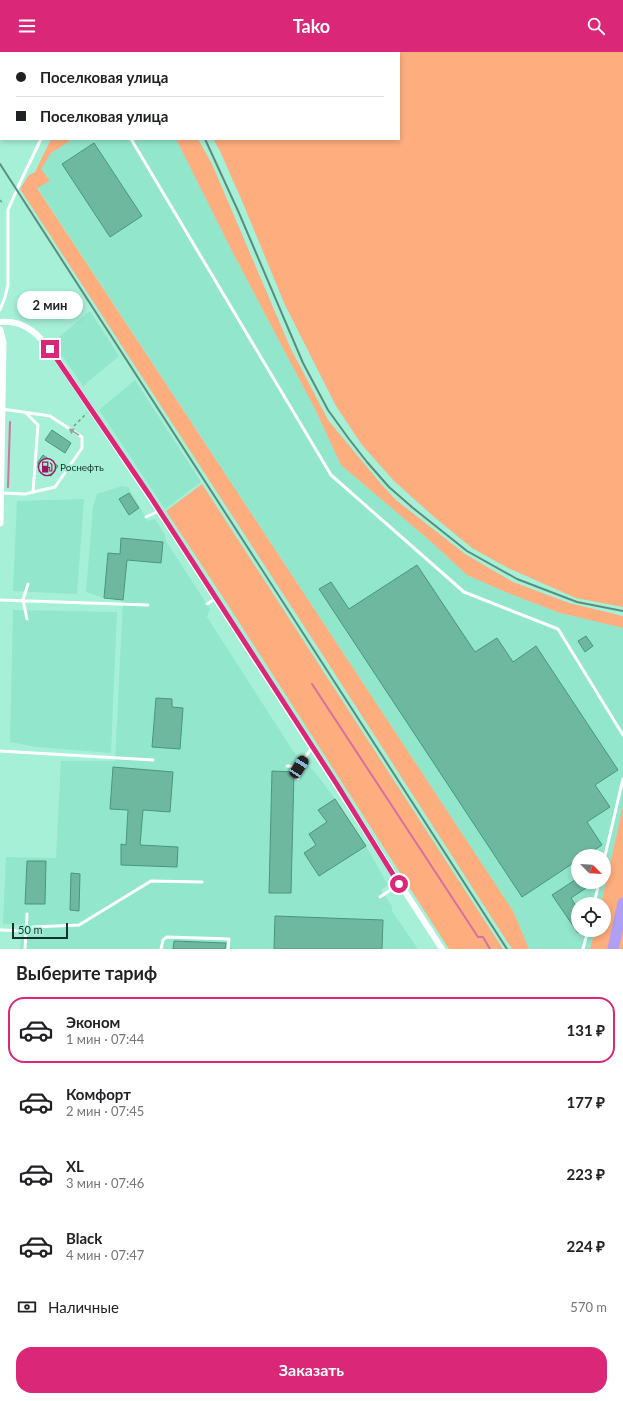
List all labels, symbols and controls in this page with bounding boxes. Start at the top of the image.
icon: menu [16,15,38,37]
text: Tako [293,15,330,37]
icon: search [585,15,607,37]
text: Поселковая улица [40,68,168,86]
text: Поселковая улица [40,107,168,125]
callout: 2 мин [17,291,83,319]
text: 2 мин [33,297,68,313]
route end [41,340,59,358]
one-way arrow [69,428,80,436]
fuel station icon: Роснефть [37,457,57,477]
place label: Роснефть [60,461,104,473]
car [287,754,311,780]
north arrow [571,849,611,889]
map controls [571,849,611,937]
route start [390,875,408,893]
button: locate [571,897,611,937]
scale bar [12,921,68,940]
text: 50 m [18,923,43,936]
text: Выберите тариф [16,962,157,984]
icon: car [18,1012,54,1048]
text: Эконом [66,1013,120,1031]
text: 131 ₽ [567,1021,605,1039]
text: 1 мин · 07:44 [66,1031,144,1047]
icon: car [18,1084,54,1120]
text: Комфорт [66,1085,131,1103]
text: 177 ₽ [567,1093,605,1111]
text: 2 мин · 07:45 [66,1103,144,1119]
icon: car [18,1156,54,1192]
text: XL [66,1157,84,1175]
text: 223 ₽ [567,1165,605,1183]
text: 3 мин · 07:46 [66,1175,144,1191]
icon: car [18,1228,54,1264]
text: Black [66,1229,102,1247]
text: 224 ₽ [567,1237,605,1255]
text: 4 мин · 07:47 [66,1247,144,1263]
icon: cash [16,1296,38,1318]
text: Наличные [48,1298,119,1316]
text: 570 m [570,1299,607,1315]
button: Заказать [16,1347,607,1393]

